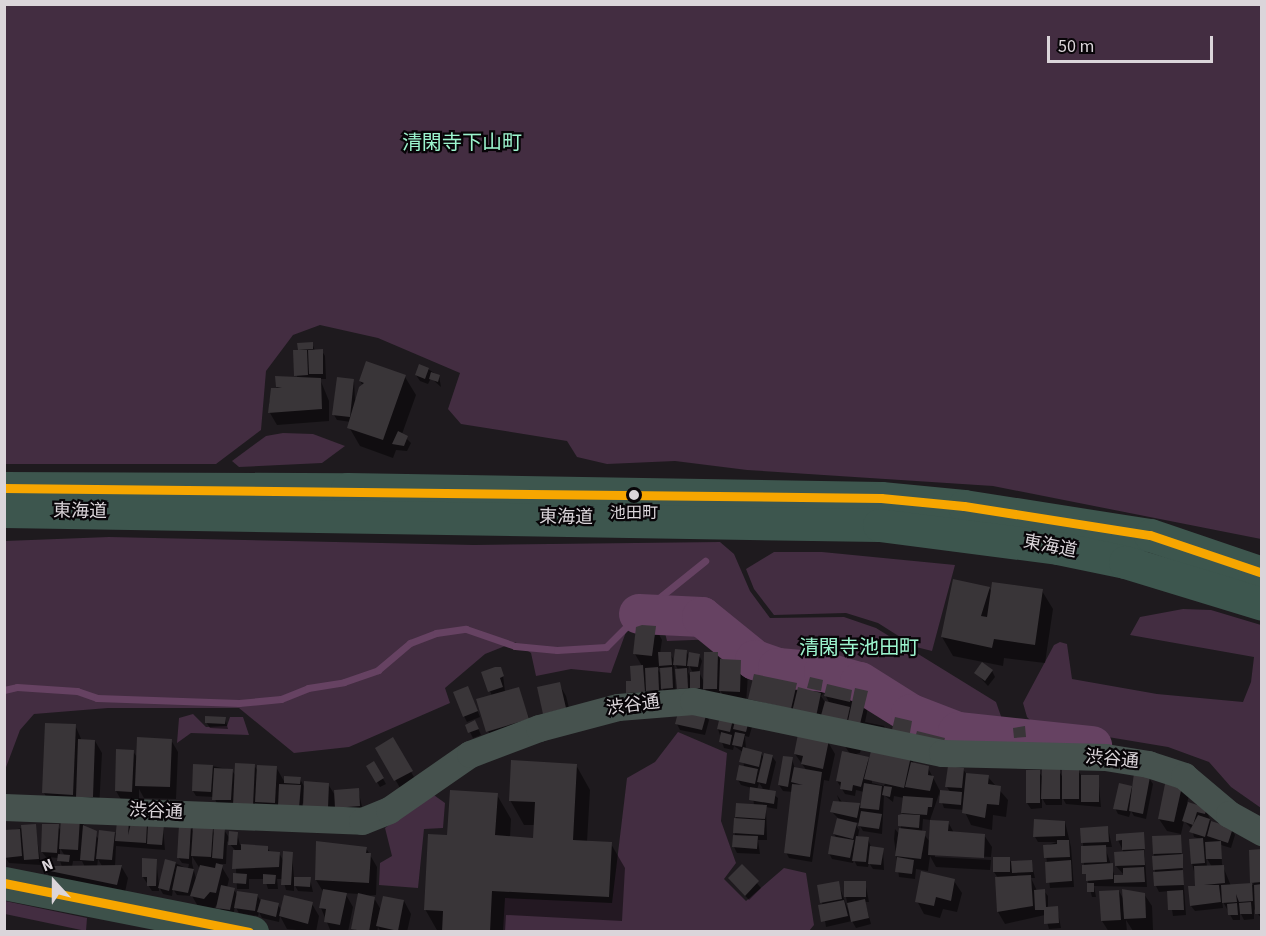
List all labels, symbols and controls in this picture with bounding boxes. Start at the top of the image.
scale bar [1050,24,1216,62]
text: 50 m [1058,34,1094,59]
district label: 清閑寺下山町 [402,131,522,155]
marker: 池田町 [628,489,640,501]
street label: 東海道 [53,501,107,523]
place label: 池田町 [610,503,658,523]
street label: 東海道 [539,507,593,529]
street label: 東海道 [1021,531,1079,563]
district label: 清閑寺池田町 [799,636,919,660]
street label: 渋谷通 [605,692,661,720]
street label: 渋谷通 [1084,747,1140,773]
street label: 渋谷通 [128,800,184,824]
north arrow [24,852,84,912]
text: N [39,853,56,877]

